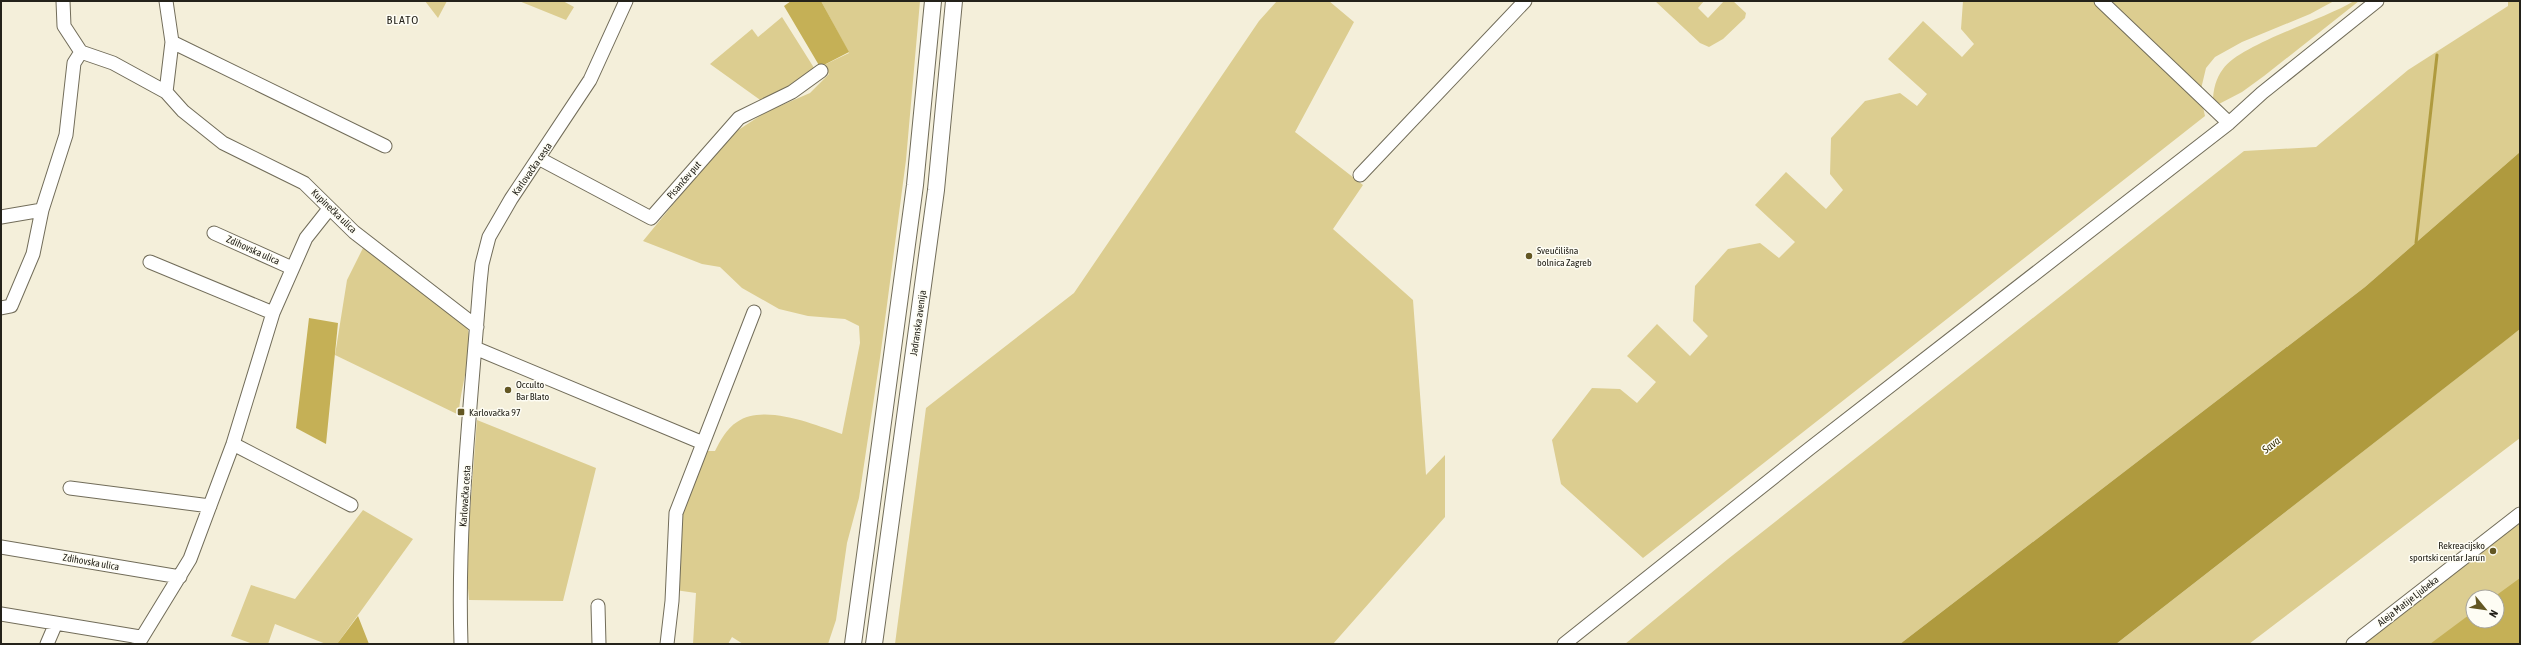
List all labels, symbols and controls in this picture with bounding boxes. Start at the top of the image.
district label: BLATO [387,13,419,27]
street label: Karlovačka cesta [510,140,554,197]
street label: Pisančev put [665,159,703,201]
street label: Kupinečka ulica [309,187,359,235]
street label: Zdihovska ulica [225,233,282,267]
place label: Sveučilišna bolnica Zagreb [1537,245,1592,268]
marker: Sveučilišna bolnica Zagreb [1524,251,1534,261]
street label: Jadranska avenija [908,289,928,356]
place label: Occulto Bar Blato [516,379,550,402]
marker: Occulto Bar Blato [503,385,513,395]
marker: Karlovačka 97 [456,407,466,417]
place label: Karlovačka 97 [469,407,521,418]
water label: Sava [2259,434,2282,456]
street label: Karlovačka cesta [457,465,473,527]
place label: Rekreacijsko sportski centar Jarun [2410,540,2485,563]
marker: Rekreacijsko sportski centar Jarun [2488,546,2498,556]
street label: Zdihovska ulica [62,552,120,572]
street label: Aleja Matije Ljubeka [2375,574,2441,628]
north arrow [2465,589,2505,629]
text: N [2487,608,2501,620]

